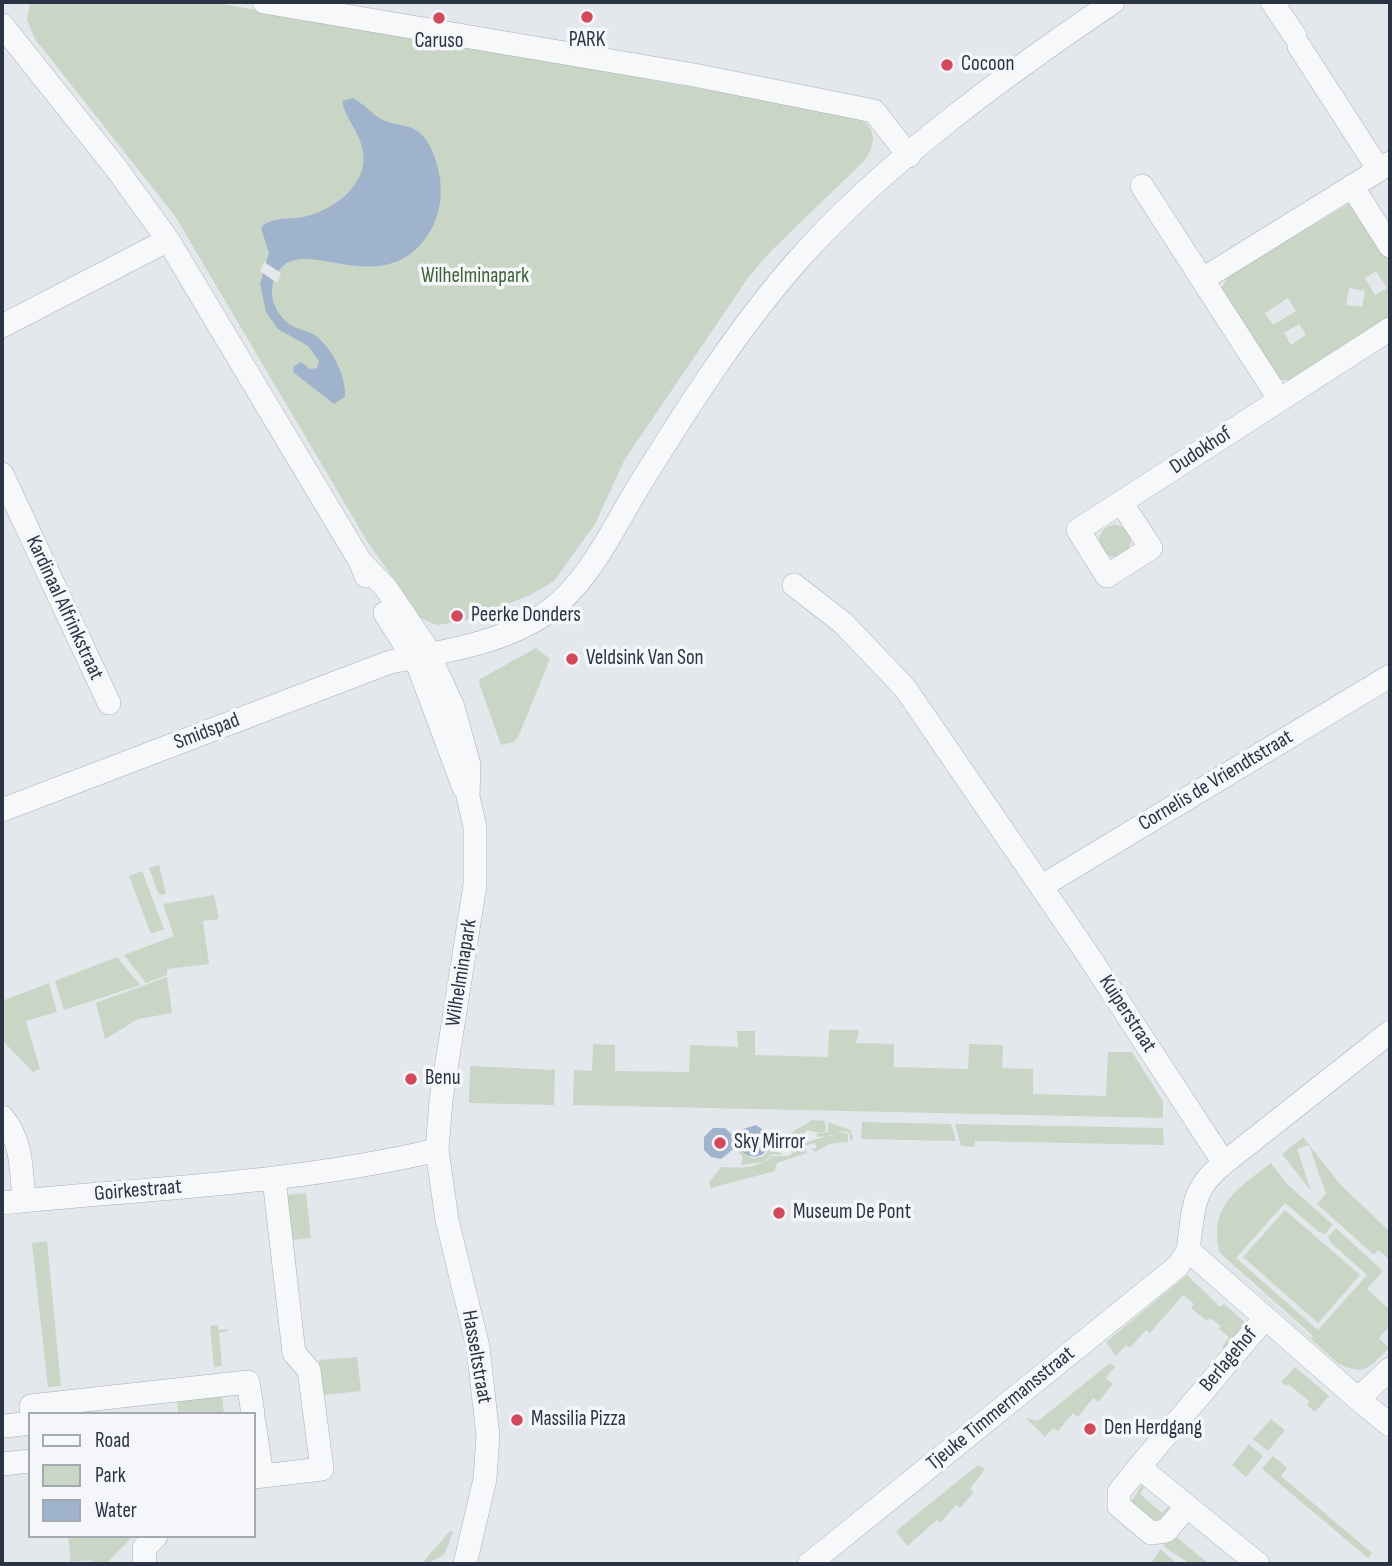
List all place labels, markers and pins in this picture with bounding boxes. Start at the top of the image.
marker: PARK [579,9,595,25]
marker: Caruso [431,10,447,26]
place label: PARK [569,28,605,54]
place label: Caruso [415,29,463,55]
place label: Cocoon [961,52,1014,78]
marker: Cocoon [939,57,955,73]
place label: Peerke Donders [471,603,581,629]
marker: Peerke Donders [449,608,465,624]
place label: Veldsink Van Son [586,646,704,672]
marker: Veldsink Van Son [564,651,580,667]
place label: Benu [425,1066,461,1092]
marker: Benu [403,1071,419,1087]
place label: Sky Mirror [734,1130,805,1156]
marker: Sky Mirror [712,1135,728,1151]
place label: Museum De Pont [793,1200,911,1226]
marker: Museum De Pont [771,1205,787,1221]
place label: Massilia Pizza [531,1407,626,1433]
marker: Massilia Pizza [509,1412,525,1428]
place label: Den Herdgang [1104,1416,1202,1442]
marker: Den Herdgang [1082,1421,1098,1437]

